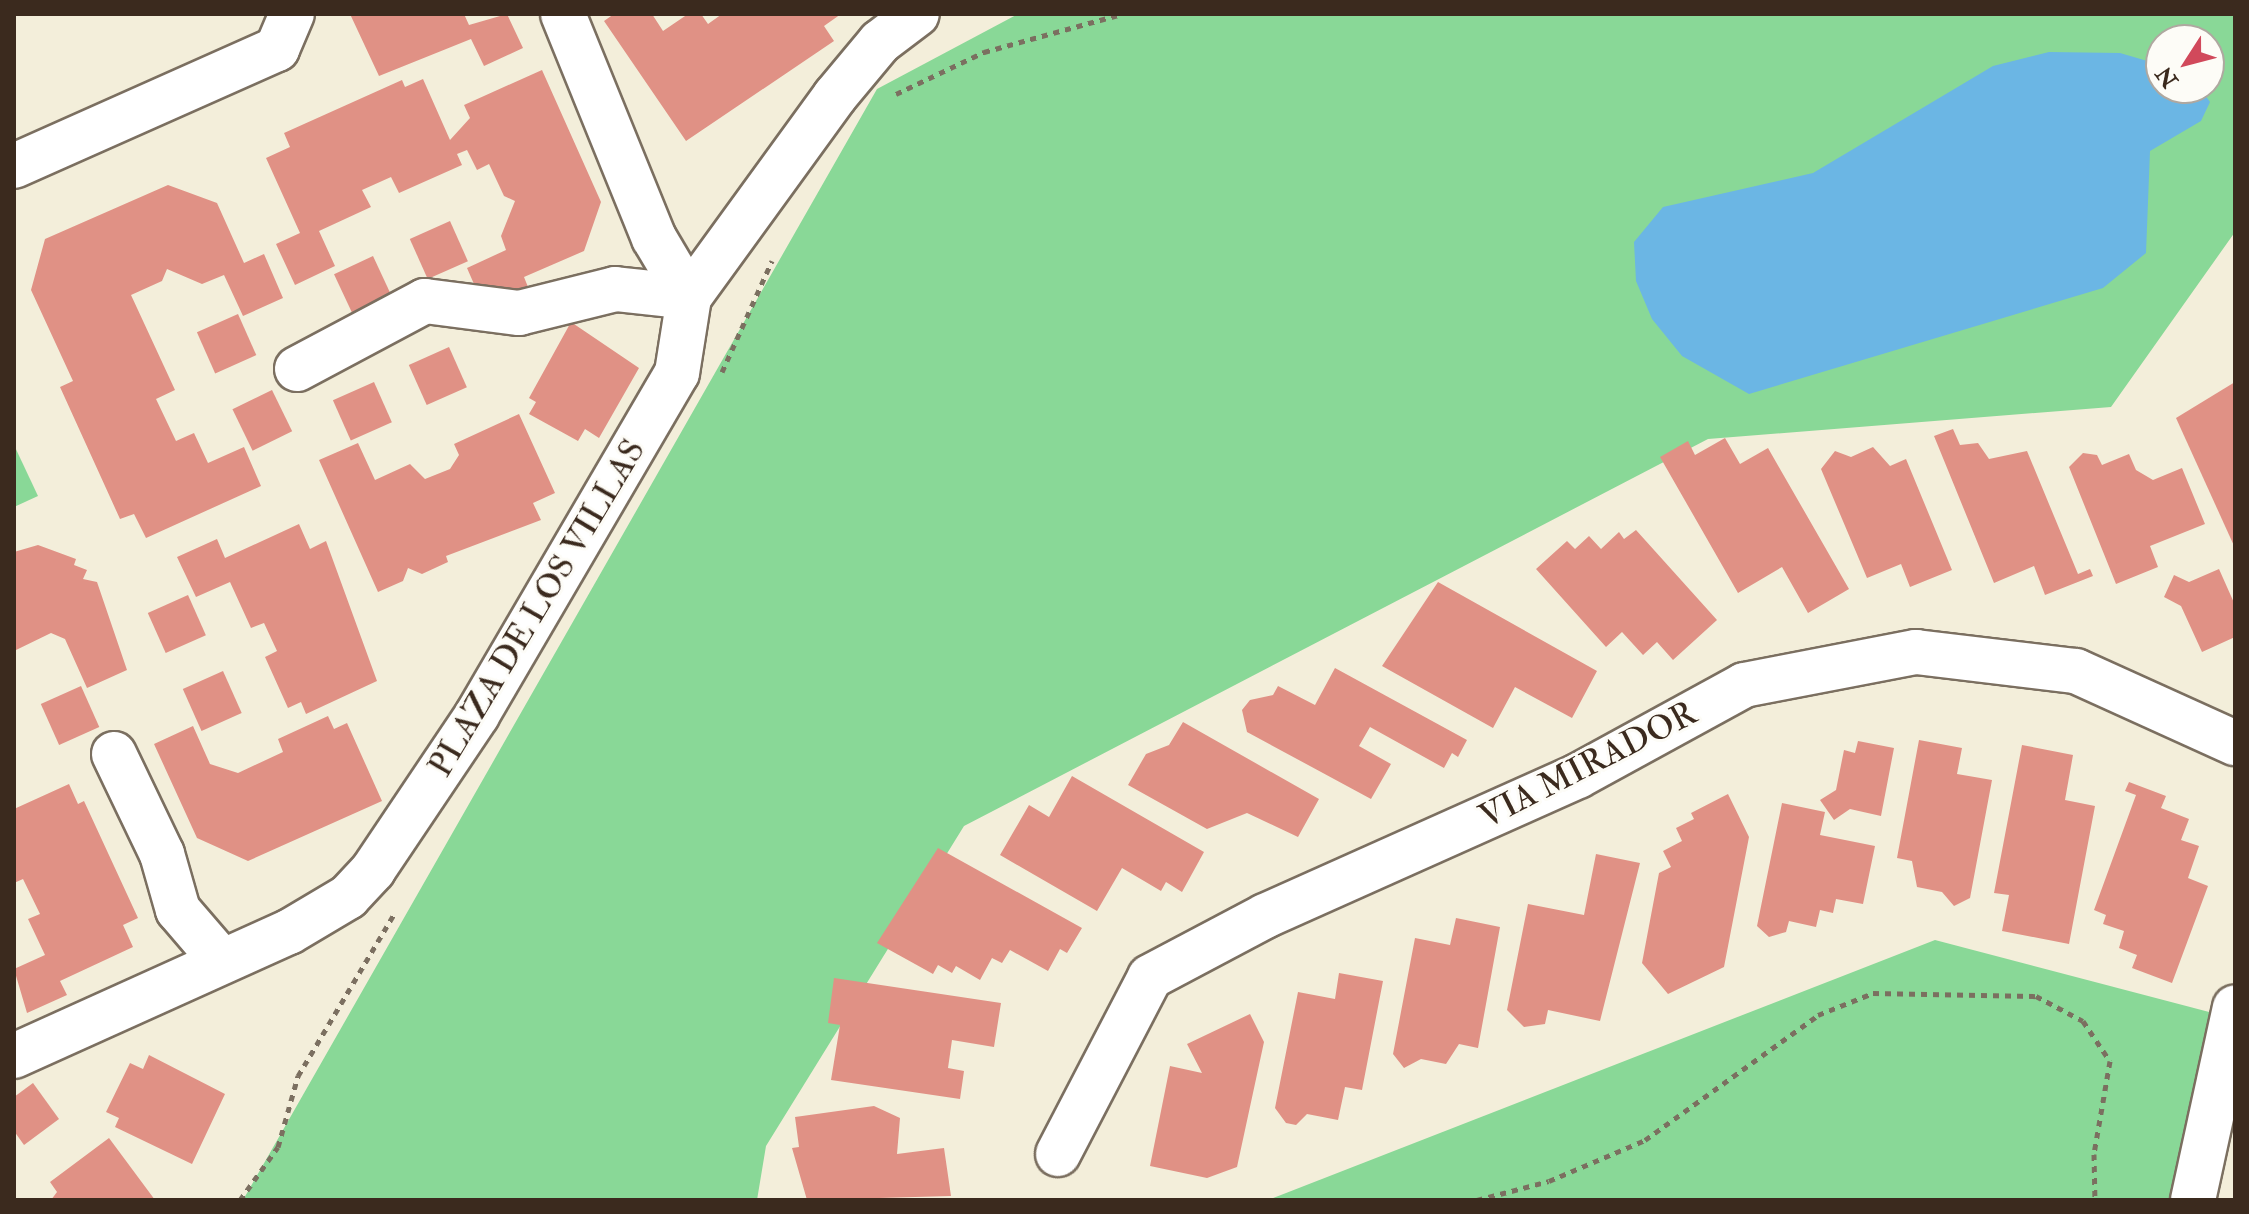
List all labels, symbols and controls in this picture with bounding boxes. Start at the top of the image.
north arrow [2145,24,2225,104]
text: N [2150,61,2184,93]
street label: PLAZA DE LOS VILLAS [420,432,654,784]
street label: VIA MIRADOR [1473,693,1703,837]

